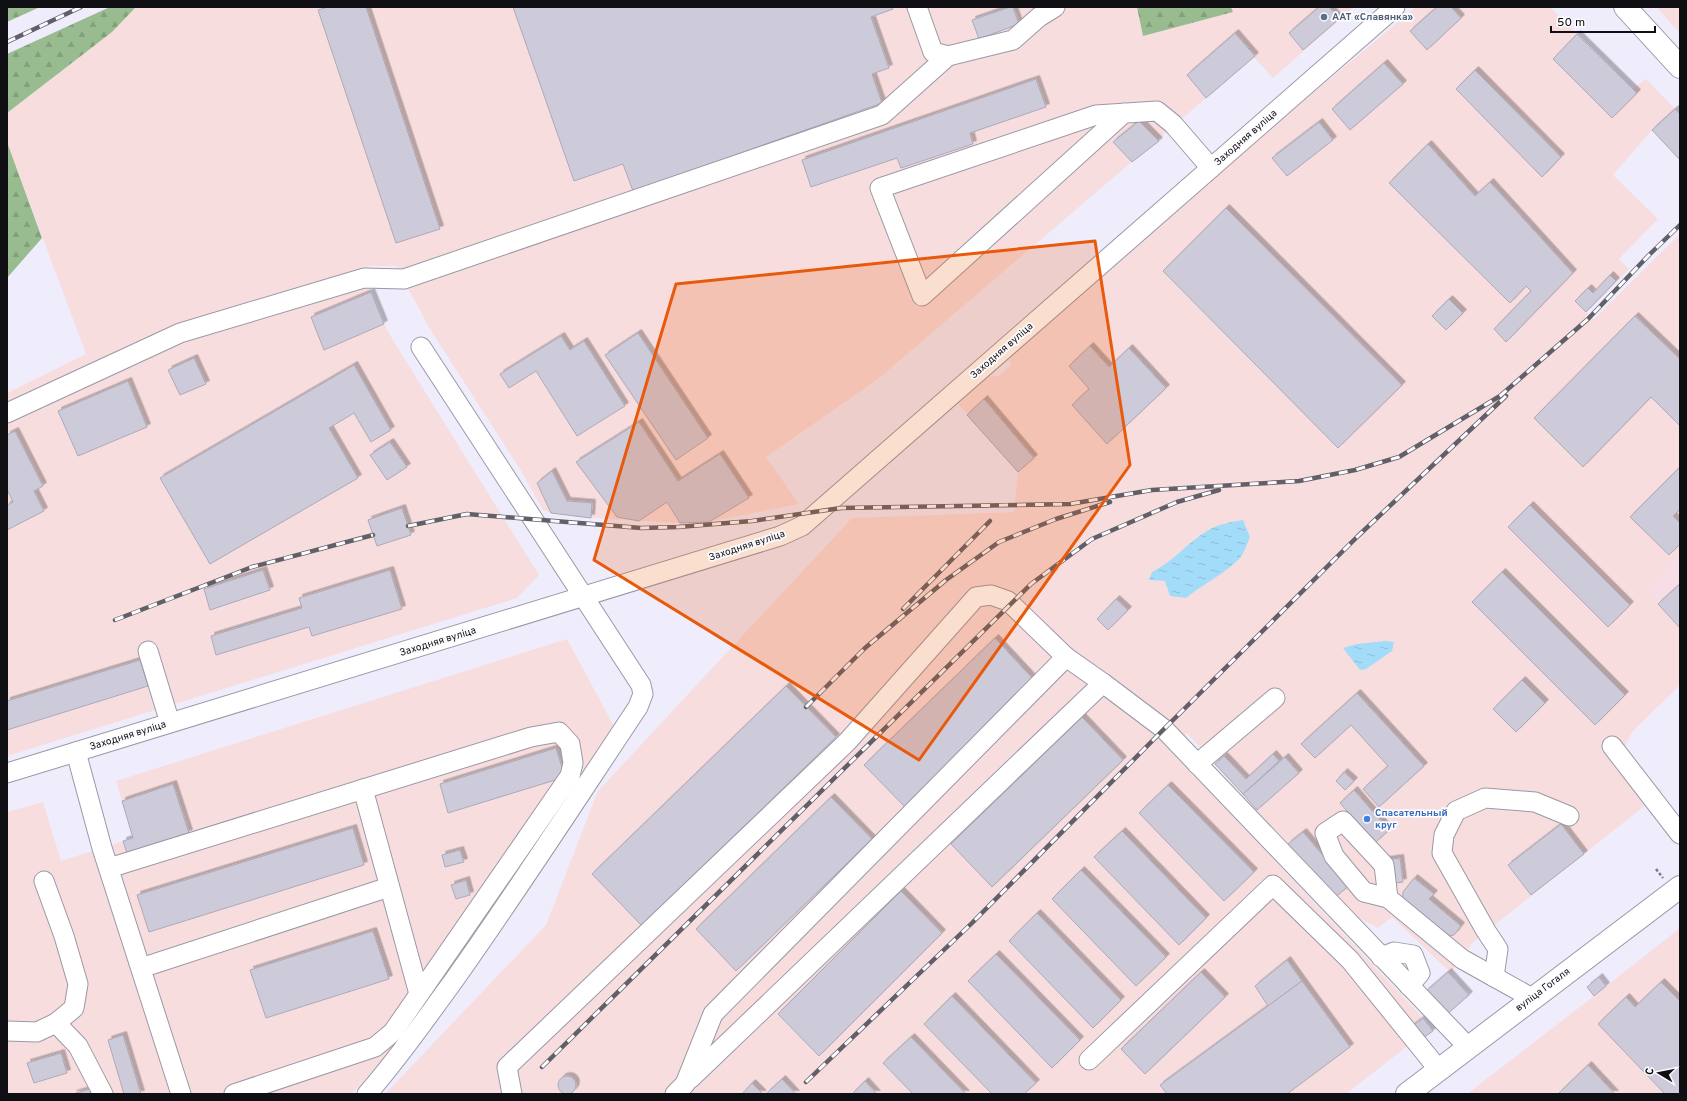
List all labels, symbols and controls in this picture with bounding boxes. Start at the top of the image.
scale bar [1551,8,1655,34]
place label: ААТ «Славянка» [1332,11,1413,24]
marker: ААТ «Славянка» [1319,12,1329,22]
text: 50 m [1557,15,1585,31]
street label: Заходняя вуліца [1212,107,1280,169]
street label: Заходняя вуліца [968,320,1036,382]
street label: Заходняя вуліца [707,528,787,564]
street label: Заходняя вуліца [398,624,478,660]
street label: Заходняя вуліца [88,718,168,754]
place label: Спасательный круг [1375,807,1448,832]
marker: Спасательный круг [1362,814,1372,824]
street label: вуліца Гогаля [1513,965,1573,1015]
north arrow [1639,1053,1679,1093]
text: С [1643,1067,1658,1076]

